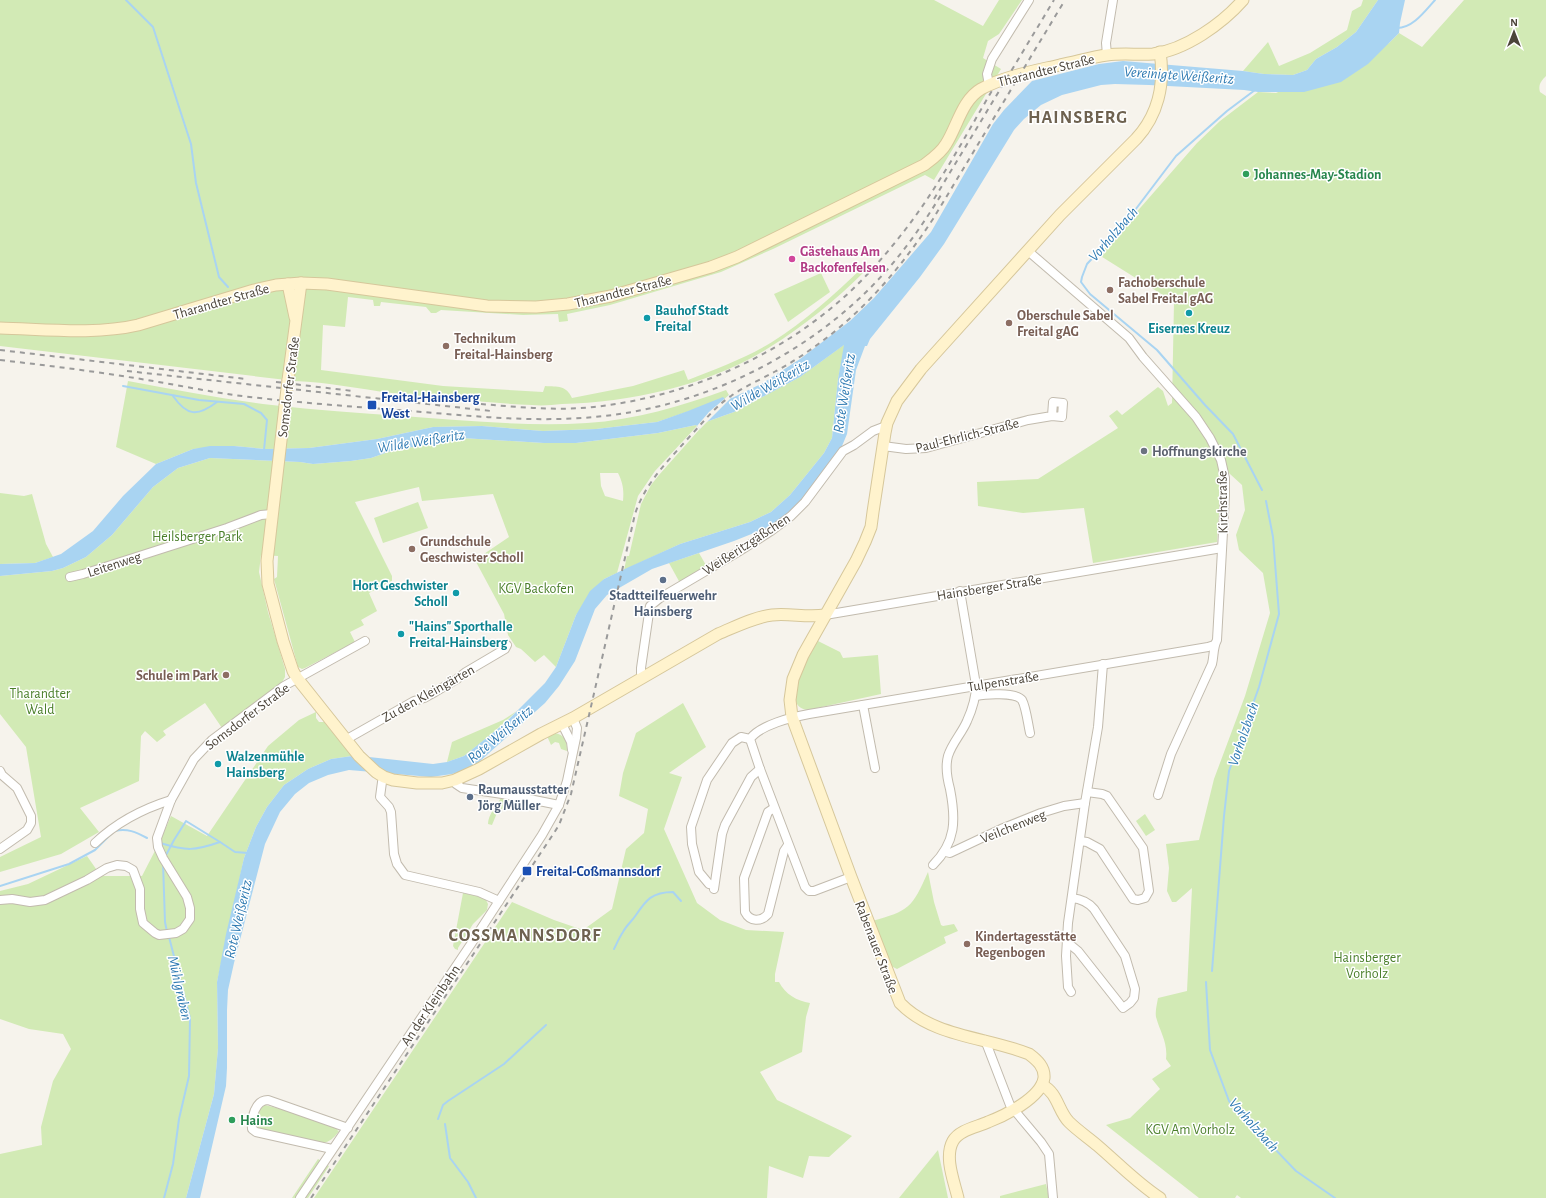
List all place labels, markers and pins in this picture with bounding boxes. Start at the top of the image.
place label: Johannes-May-Stadion [1254,168,1381,182]
marker: Johannes-May-Stadion [1241,169,1251,179]
place label: Gästehaus Am Backofenfelsen [800,245,886,275]
marker: Gästehaus Am Backofenfelsen [787,254,797,264]
place label: Fachoberschule Sabel Freital gAG [1118,276,1213,306]
marker: Fachoberschule Sabel Freital gAG [1105,285,1115,295]
place label: Bauhof Stadt Freital [655,304,729,334]
marker: Eisernes Kreuz [1184,308,1194,318]
place label: Oberschule Sabel Freital gAG [1017,309,1114,339]
marker: Bauhof Stadt Freital [642,313,652,323]
marker: Oberschule Sabel Freital gAG [1004,318,1014,328]
place label: Eisernes Kreuz [1148,322,1230,336]
place label: Technikum Freital-Hainsberg [454,332,554,362]
marker: Technikum Freital-Hainsberg [441,341,451,351]
place label: Freital-Hainsberg West [381,391,481,421]
marker: Freital-Hainsberg West [366,399,378,411]
place label: Hoffnungskirche [1152,445,1247,459]
marker: Hoffnungskirche [1139,446,1149,456]
place label: Grundschule Geschwister Scholl [420,535,524,565]
marker: Grundschule Geschwister Scholl [407,544,417,554]
marker: Stadtteilfeuerwehr Hainsberg [658,575,668,585]
place label: Hort Geschwister Scholl [352,579,448,609]
marker: Hort Geschwister Scholl [451,588,461,598]
place label: Stadtteilfeuerwehr Hainsberg [609,589,717,619]
place label: "Hains" Sporthalle Freital-Hainsberg [409,620,513,650]
marker: "Hains" Sporthalle Freital-Hainsberg [396,629,406,639]
place label: Schule im Park [136,669,218,683]
marker: Schule im Park [221,670,231,680]
place label: Walzenmühle Hainsberg [226,750,305,780]
marker: Walzenmühle Hainsberg [213,759,223,769]
place label: Raumausstatter Jörg Müller [478,783,569,813]
marker: Raumausstatter Jörg Müller [465,792,475,802]
marker: Freital-Coßmannsdorf [521,865,533,877]
place label: Freital-Coßmannsdorf [536,865,662,879]
place label: Kindertagesstätte Regenbogen [975,930,1077,960]
marker: Kindertagesstätte Regenbogen [962,939,972,949]
place label: Hains [240,1114,273,1128]
marker: Hains [227,1115,237,1125]

